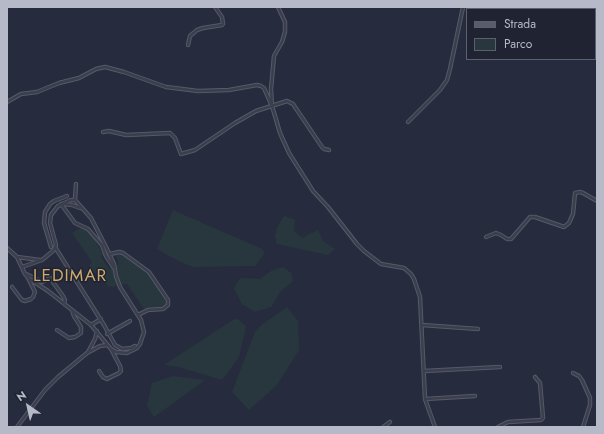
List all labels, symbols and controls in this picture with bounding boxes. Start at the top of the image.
legend [466,8,596,60]
text: Strada [504,15,536,33]
text: Parco [504,35,532,53]
district label: LEDIMAR [33,267,107,287]
north arrow [8,386,48,426]
text: N [13,387,29,405]

